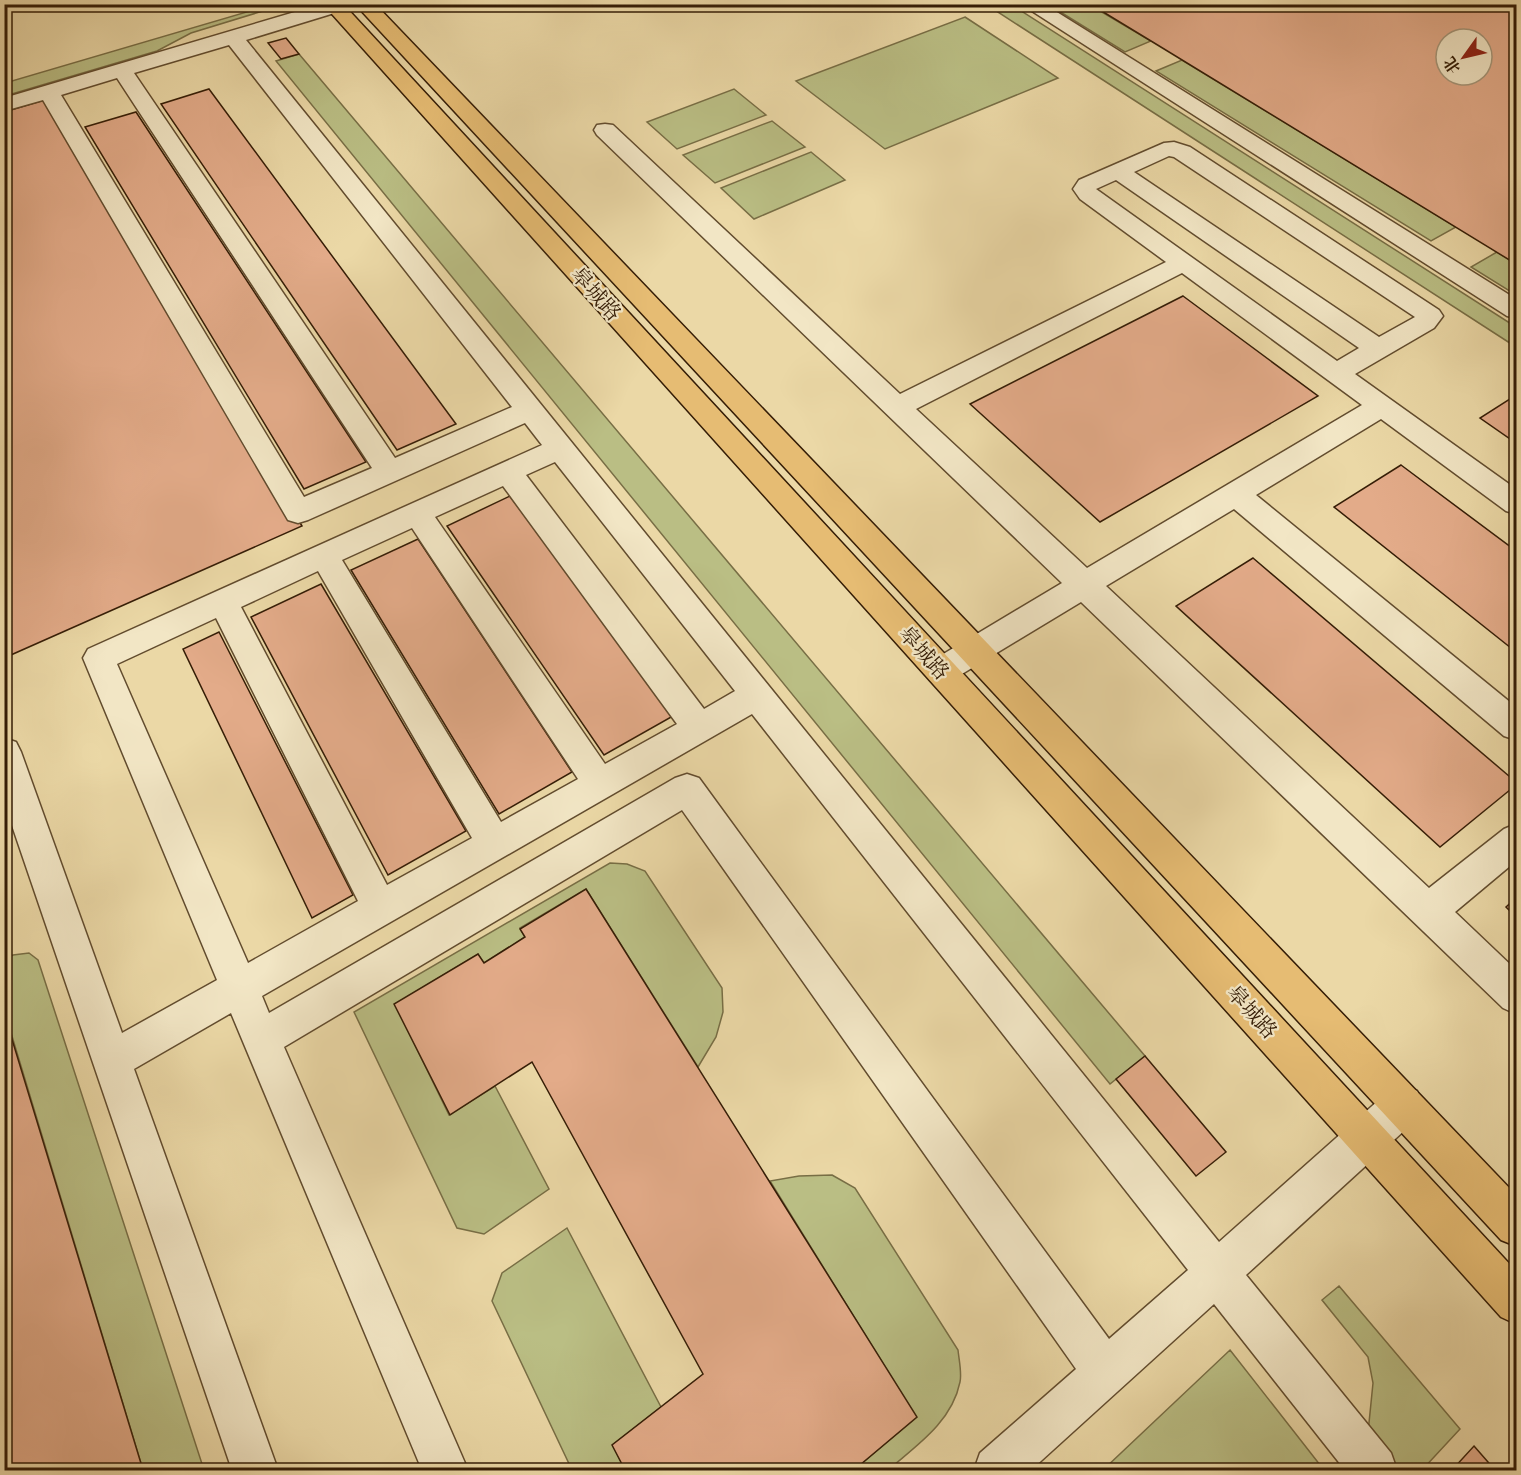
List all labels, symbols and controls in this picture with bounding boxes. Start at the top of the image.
north arrow [1434,27,1494,87]
text: 北 [1440,53,1464,77]
street label: 皋城路 [566,263,626,325]
street label: 皋城路 [894,622,954,684]
street label: 皋城路 [1222,981,1282,1043]

